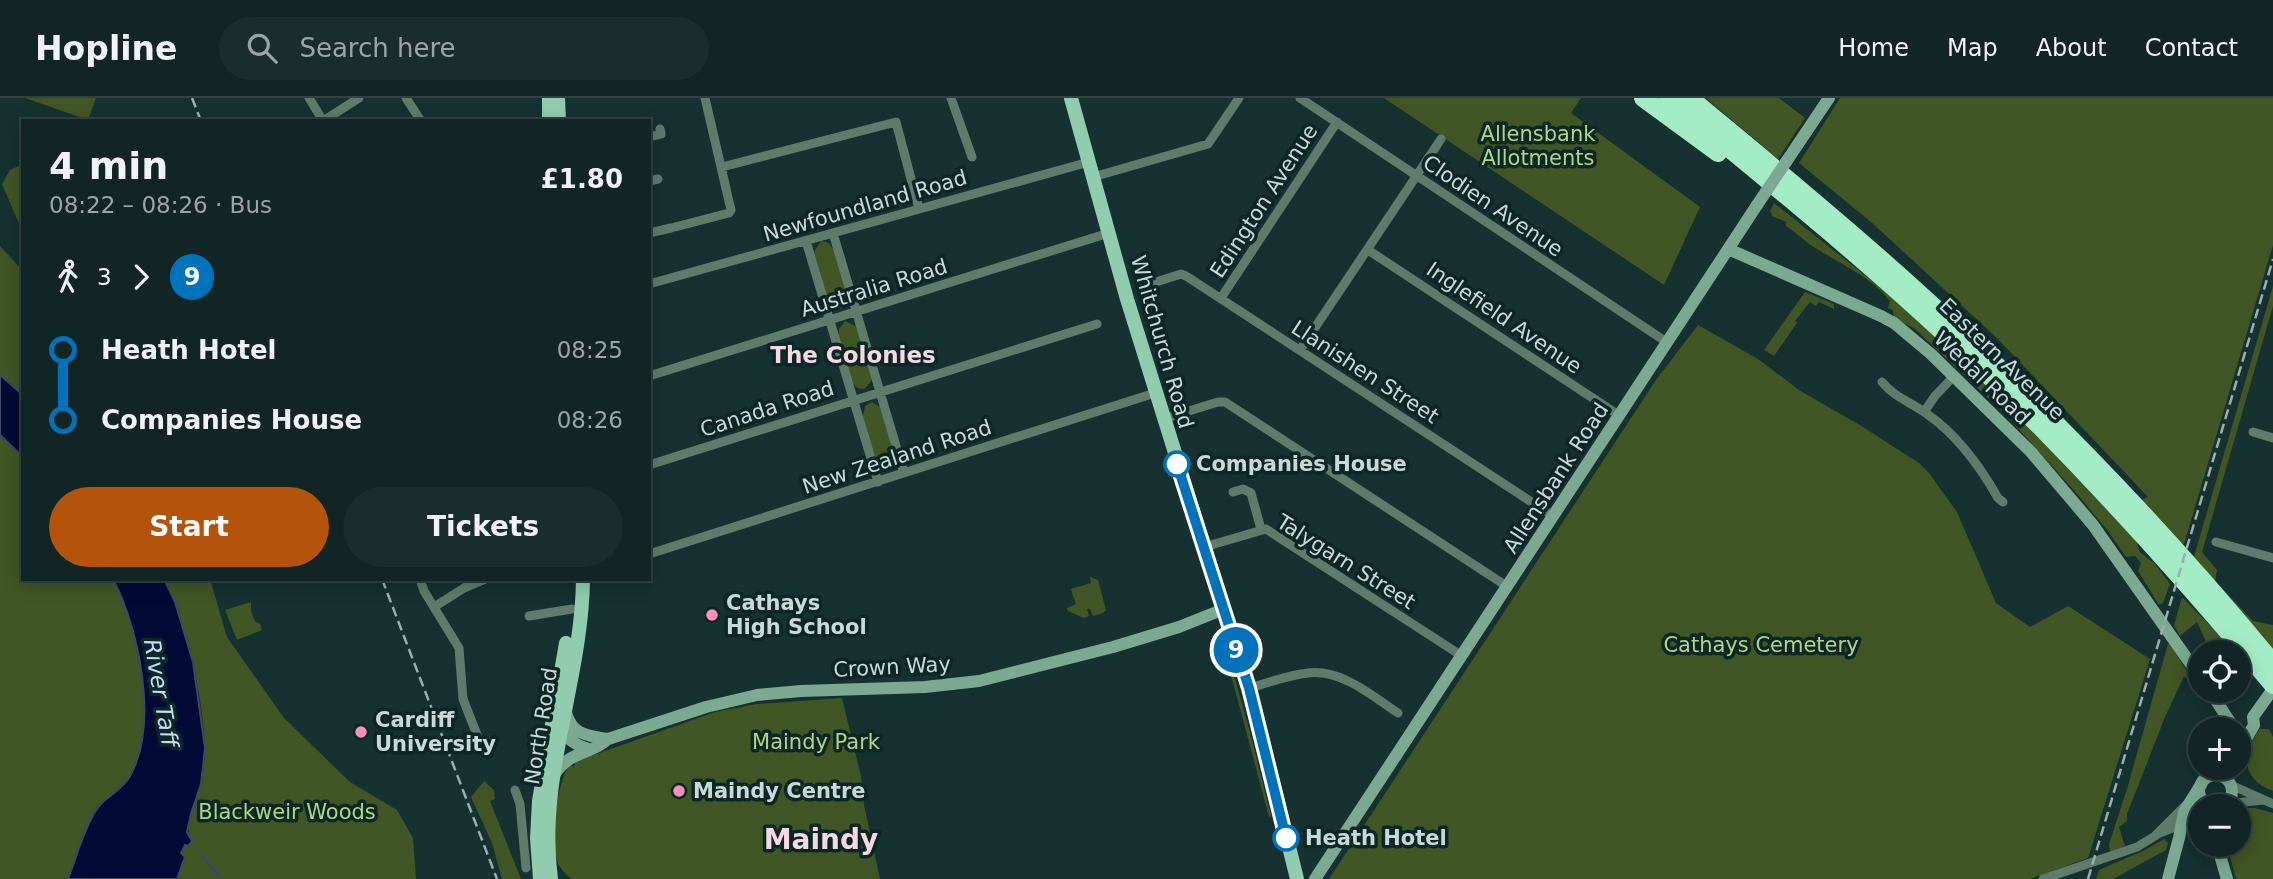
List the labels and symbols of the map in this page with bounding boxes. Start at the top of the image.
street label: Edington Avenue [1205,120,1323,282]
park label: Allensbank Allotments [1481,122,1596,170]
street label: Clodien Avenue [1419,150,1567,262]
street label: Newfoundland Road [760,165,970,247]
street label: Whitchurch Road [1126,253,1198,431]
street label: Australia Road [798,254,950,322]
street label: Inglefield Avenue [1422,257,1586,379]
street label: Eastern Avenue [1934,293,2070,425]
street label: Llanishen Street [1287,316,1443,428]
street label: Wedal Road [1929,326,2035,430]
district label: The Colonies [770,342,936,368]
street label: Canada Road [697,376,837,442]
street label: Allensbank Road [1498,398,1614,558]
street label: New Zealand Road [799,415,995,499]
marker: Companies House [1164,451,1190,477]
place label: Companies House [1196,452,1407,476]
street label: Talygarn Street [1271,509,1420,614]
place label: Cathays High School [726,591,867,639]
marker: Cathays High School [704,607,720,623]
line badge: 9 [1213,627,1259,673]
park label: Cathays Cemetery [1663,633,1859,657]
water label: River Taff [139,637,184,751]
street label: Crown Way [833,652,951,682]
street label: North Road [520,666,562,786]
place label: Cardiff University [375,708,496,756]
marker: Cardiff University [353,724,369,740]
park label: Maindy Park [752,730,881,754]
place label: Maindy Centre [693,779,866,803]
marker: Maindy Centre [671,783,687,799]
park label: Blackweir Woods [198,800,376,824]
district label: Maindy [764,823,878,856]
marker: Heath Hotel [1273,825,1299,851]
place label: Heath Hotel [1305,826,1447,850]

